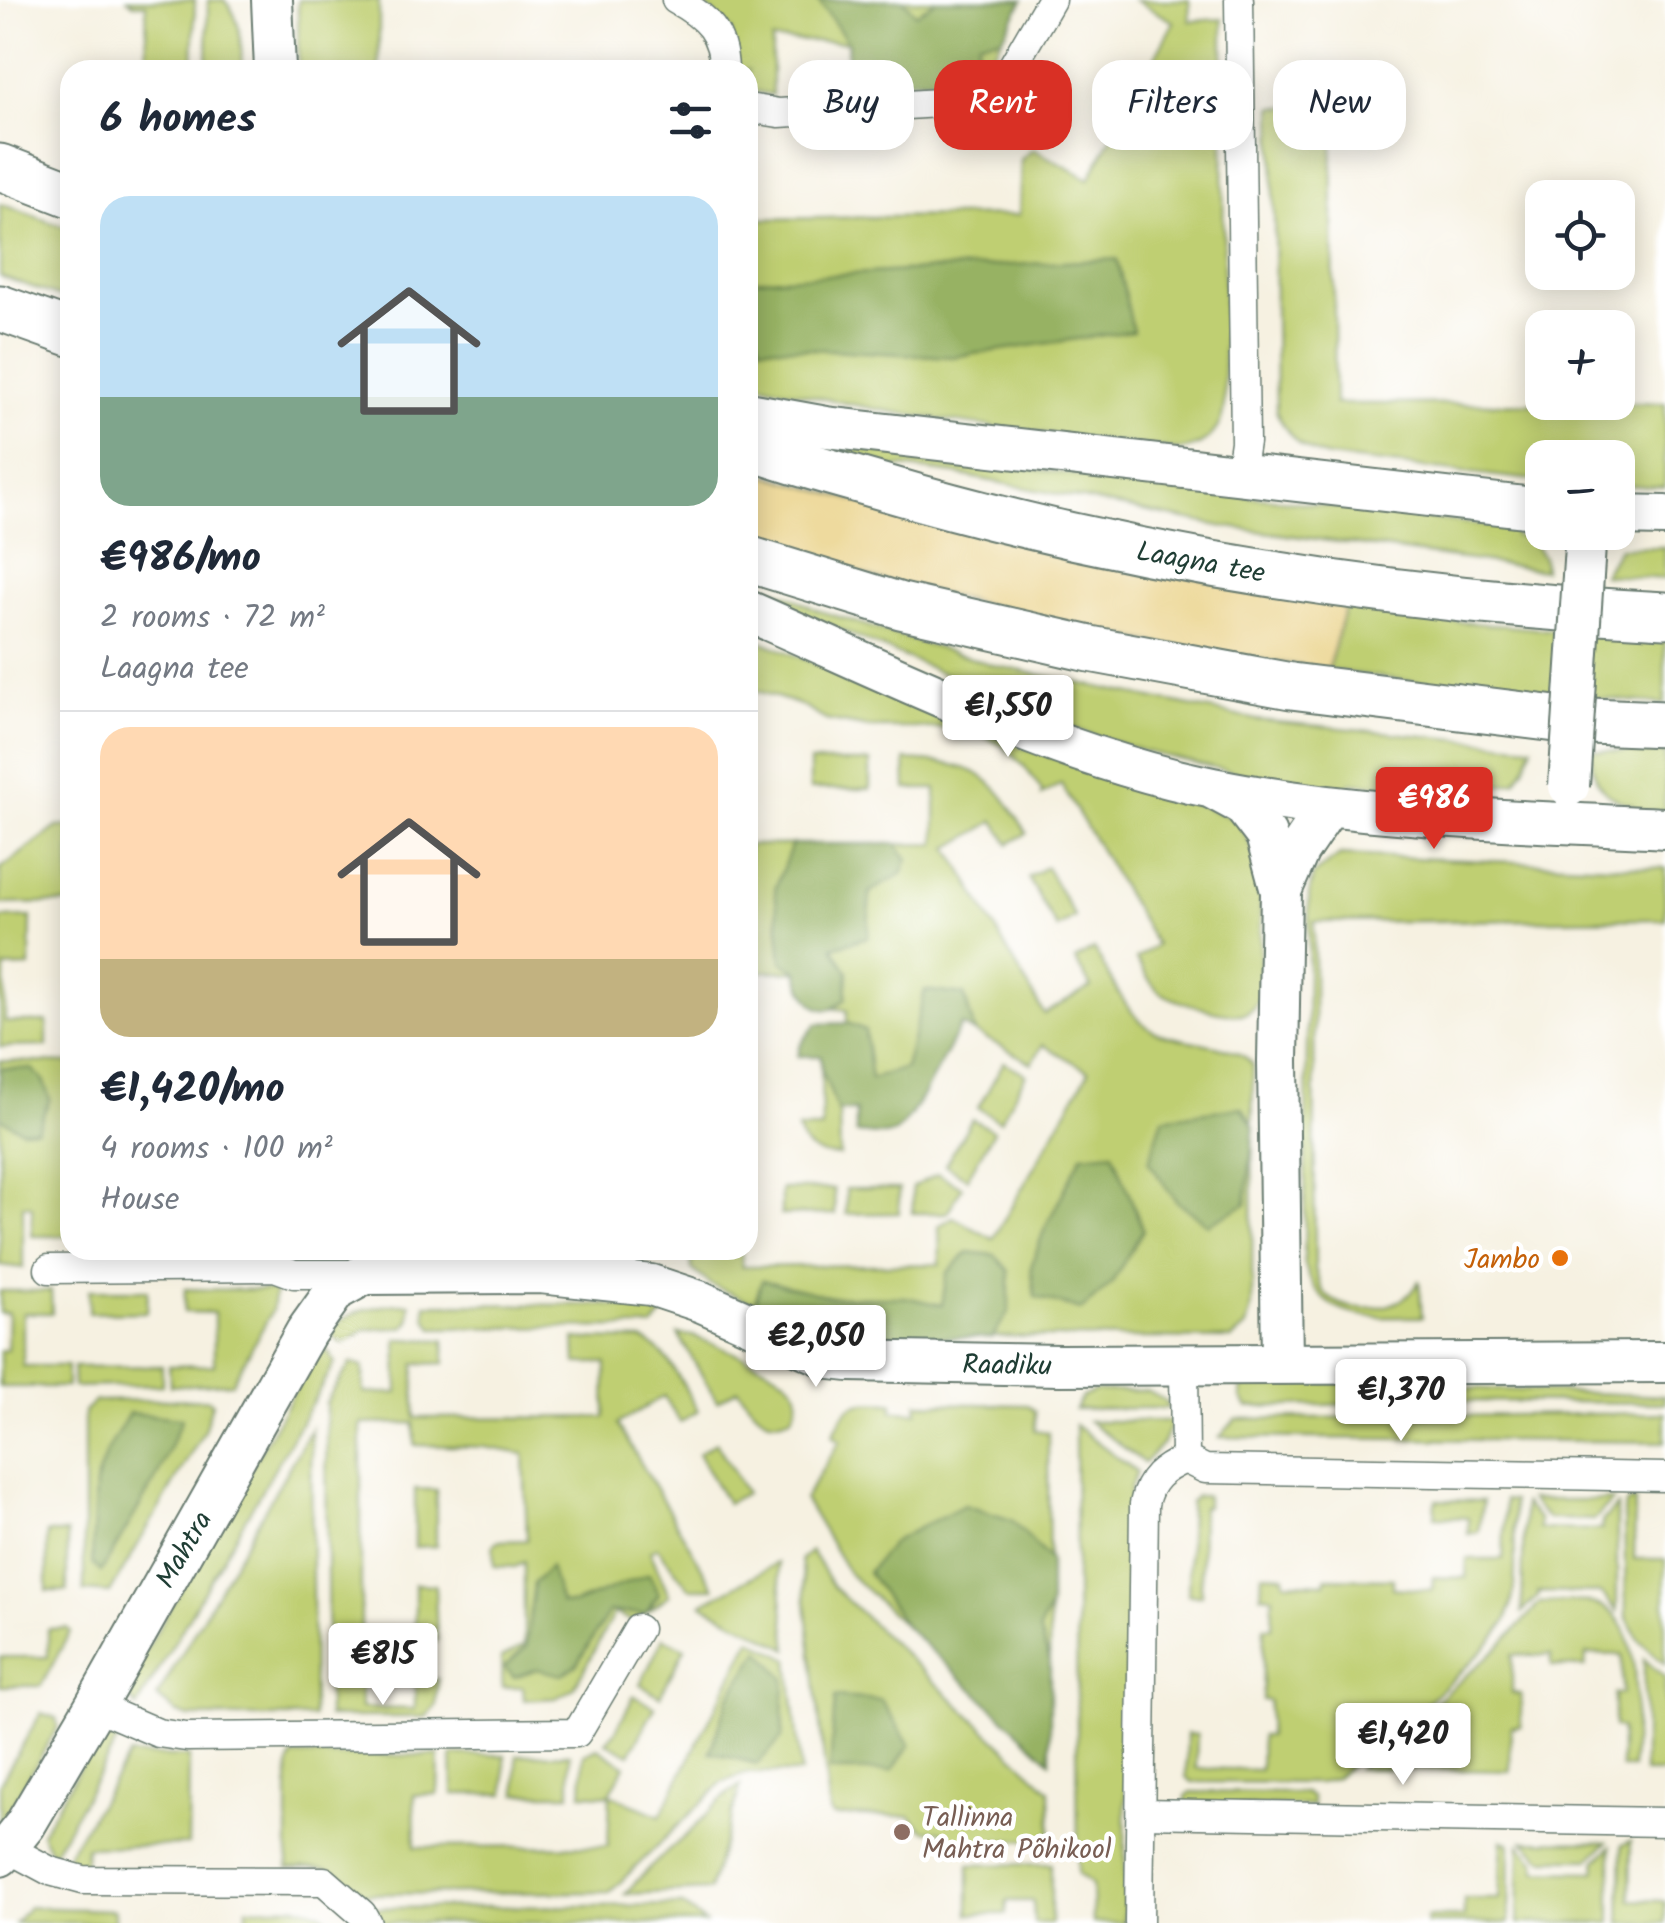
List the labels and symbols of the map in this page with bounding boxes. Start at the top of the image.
street label: Laagna tee [1133,530,1269,597]
pin: €1,550 [927,675,1089,760]
pin: €986 [1375,767,1493,852]
place label: Jambo [1464,1238,1540,1283]
marker: Jambo [1549,1247,1571,1269]
pin: €2,050 [735,1305,897,1390]
street label: Raadiku [962,1343,1052,1390]
pin: €1,370 [1320,1359,1482,1444]
street label: Mahtra [145,1503,226,1598]
pin: €815 [324,1623,442,1708]
pin: €1,420 [1322,1703,1484,1788]
place label: Tallinna Mahtra Põhikool [922,1796,1112,1873]
marker: Tallinna Mahtra Põhikool [891,1821,913,1843]

